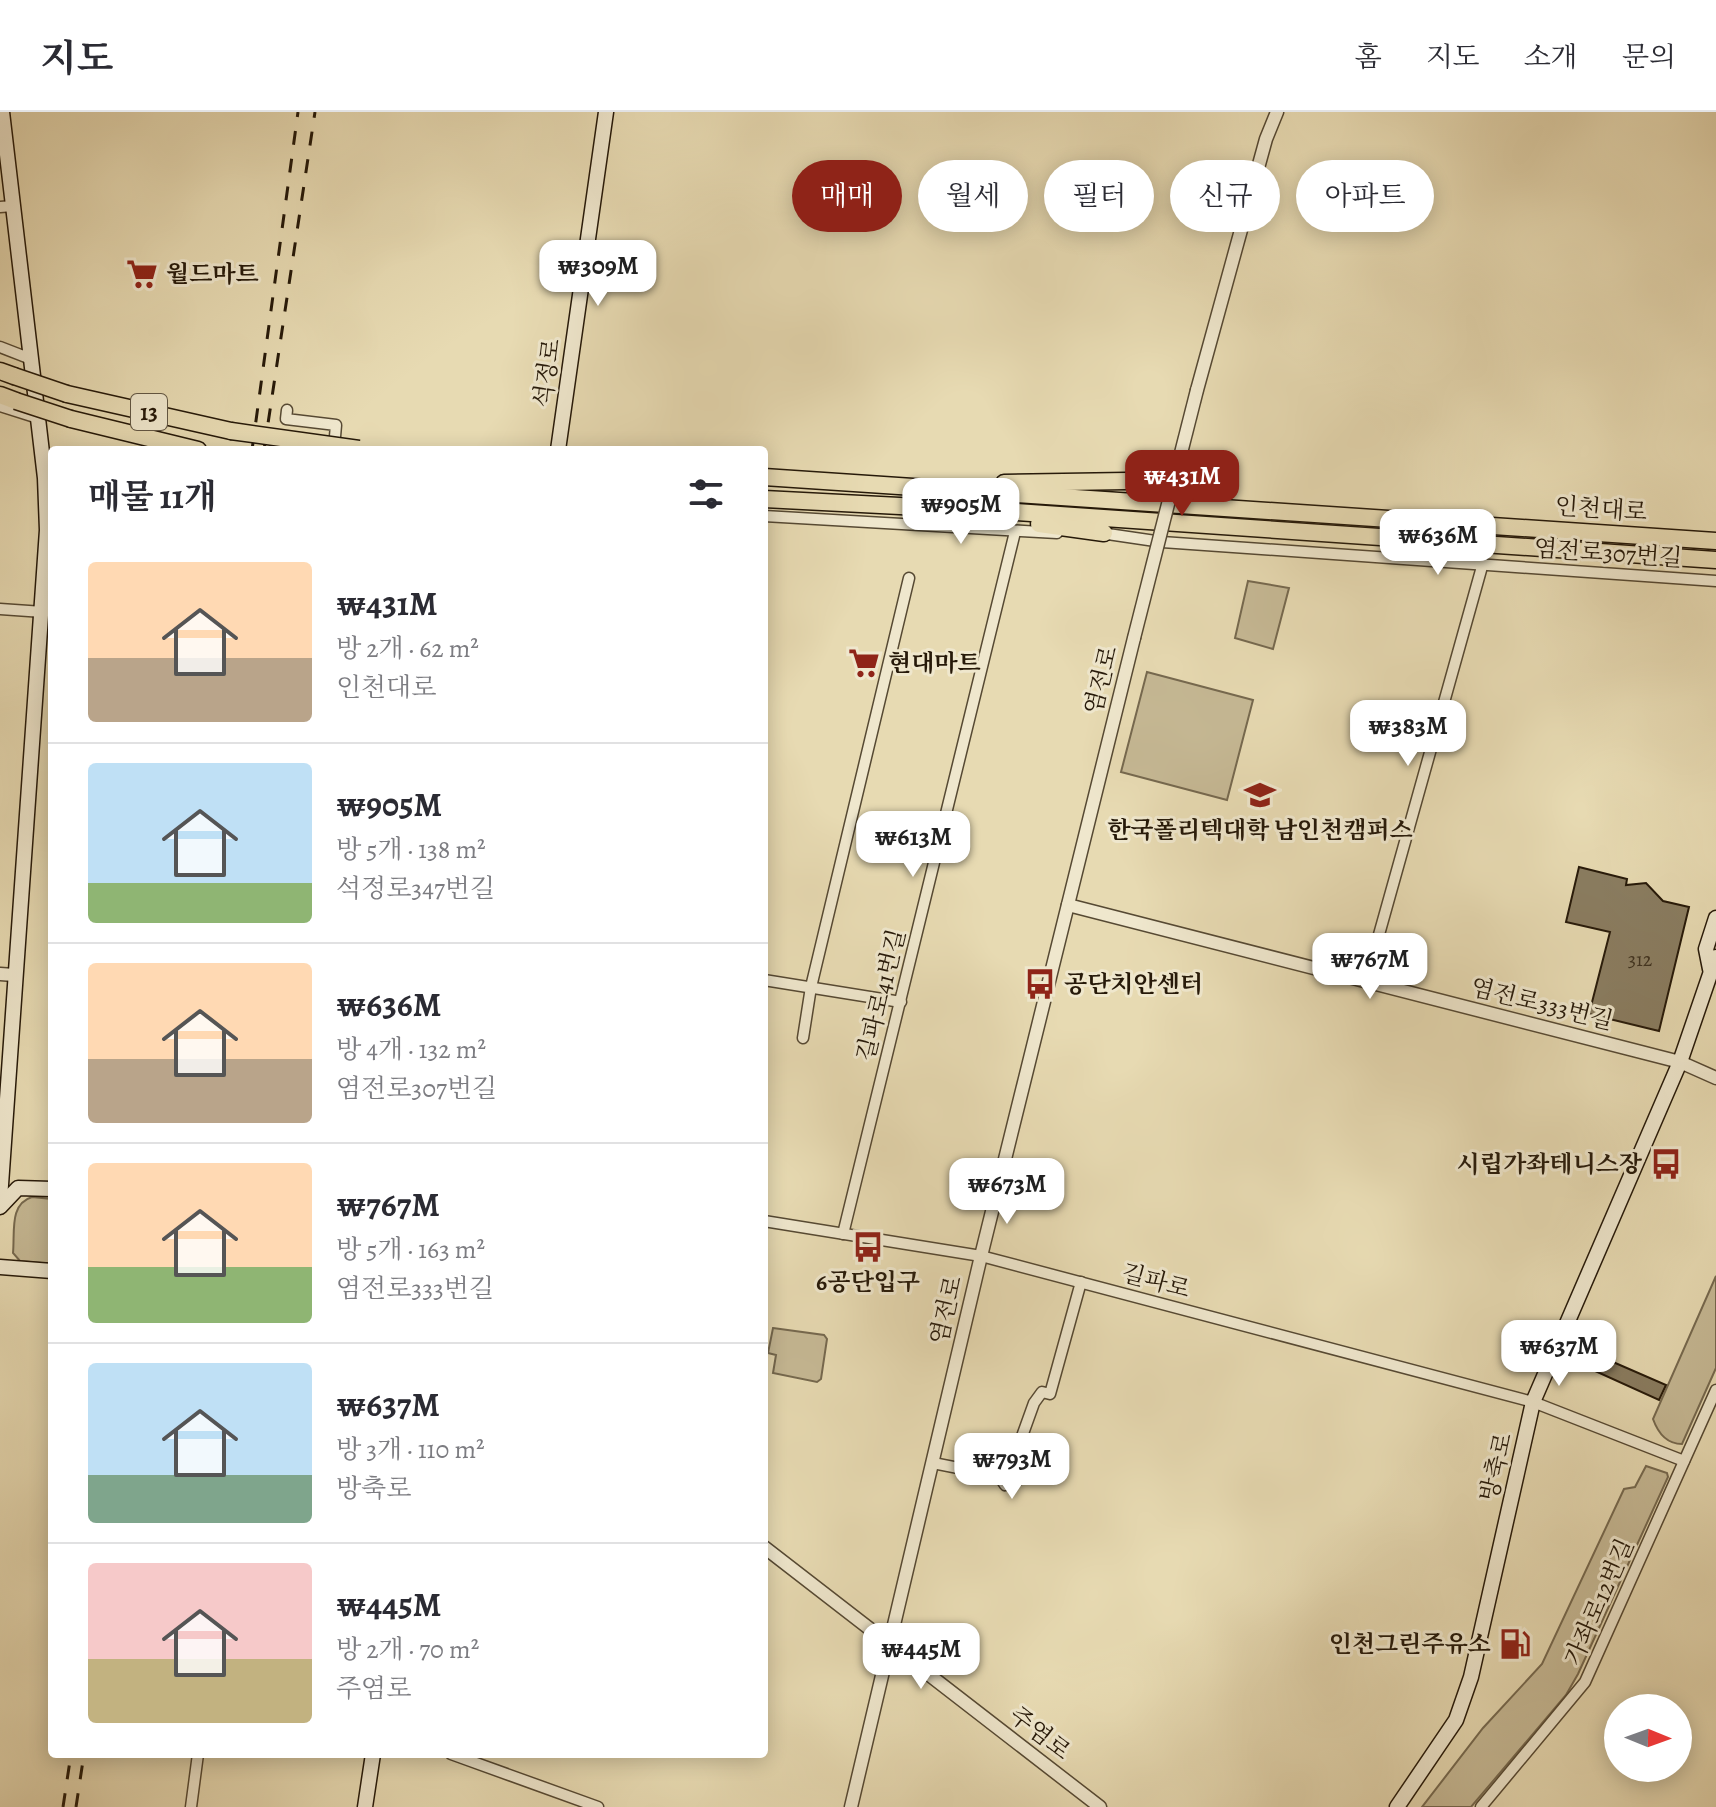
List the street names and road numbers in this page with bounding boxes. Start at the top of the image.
street label: 석정로 [526,336,568,410]
road number: 13 [131,394,167,430]
street label: 인천대로 [1554,490,1648,528]
street label: 염전로307번길 [1533,532,1683,574]
street label: 염전로 [1077,642,1125,718]
street label: 길파로41번길 [849,926,913,1064]
street label: 염전로333번길 [1467,971,1617,1037]
street label: 길파로 [1118,1257,1194,1305]
street label: 염전로 [923,1273,969,1347]
street label: 방축로 [1473,1430,1519,1504]
street label: 가좌로12번길 [1557,1534,1641,1670]
street label: 주염로 [1003,1699,1077,1767]

